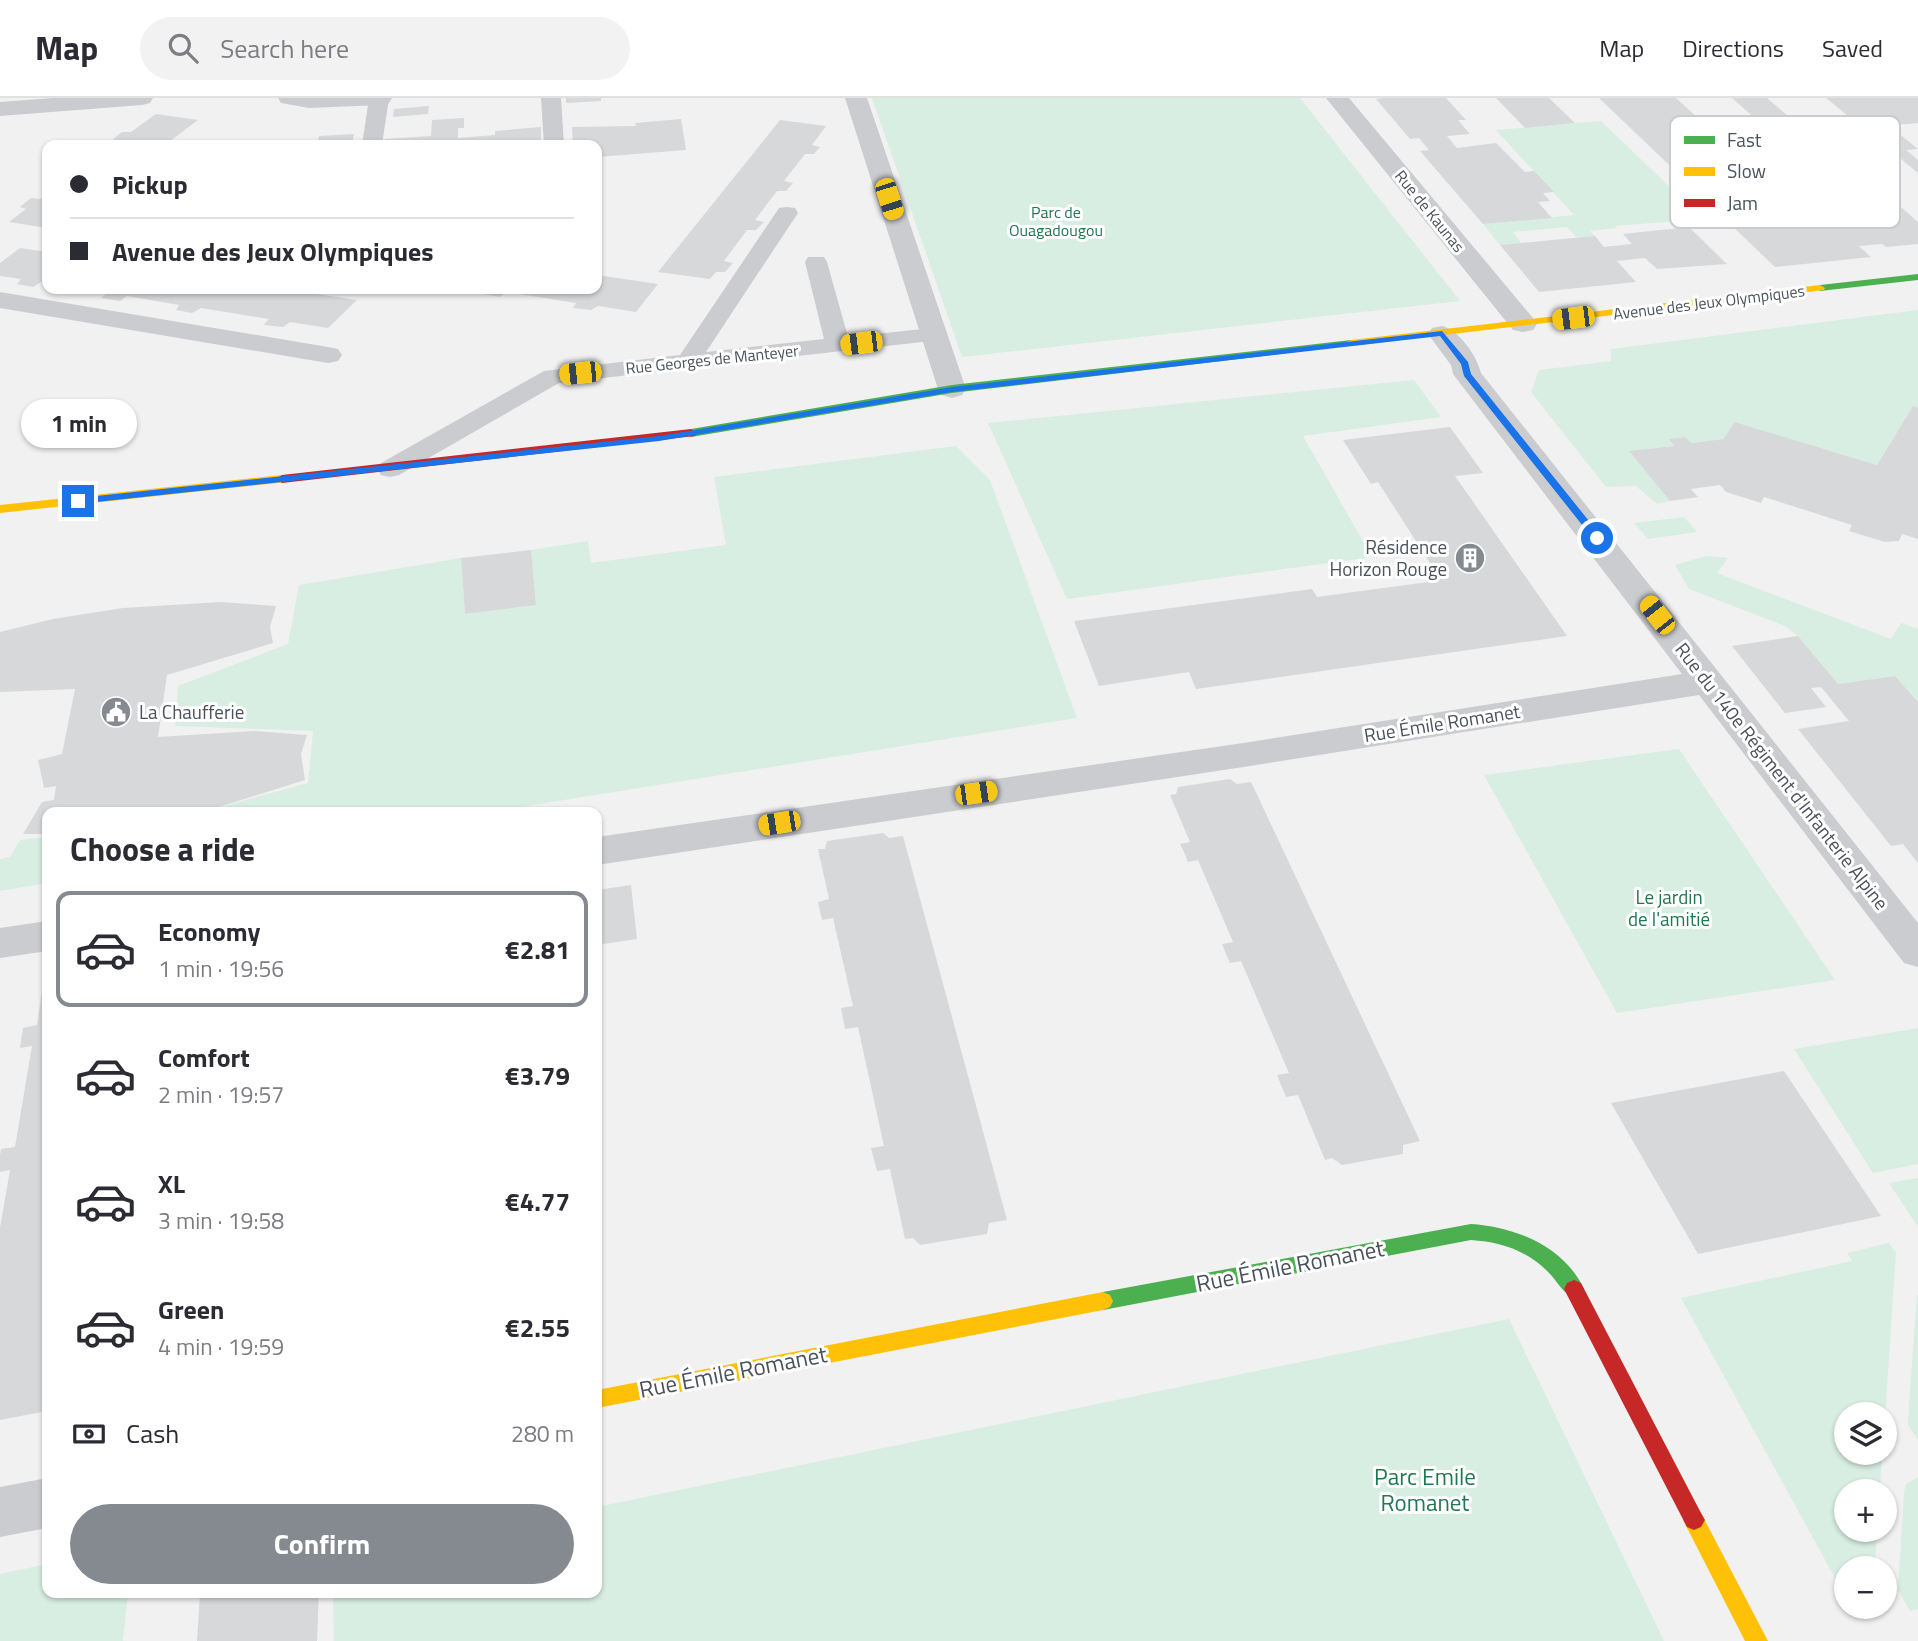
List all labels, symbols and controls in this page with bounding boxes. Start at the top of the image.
search box [140,17,630,80]
text: Map [35,23,98,73]
icon: search [164,29,202,67]
text: Search here [220,29,349,68]
text: Map [1599,30,1644,66]
text: Directions [1682,30,1784,66]
text: Saved [1822,30,1883,66]
legend [1670,116,1900,228]
text: Fast [1727,125,1762,154]
text: Slow [1727,156,1766,185]
text: Pickup [112,165,188,204]
street label: Rue de Kaunas [1389,165,1471,257]
car [873,176,906,222]
text: Jam [1727,188,1758,217]
park label: Parc de Ouagadougou [1009,200,1103,242]
text: Avenue des Jeux Olympiques [112,232,434,271]
street label: Avenue des Jeux Olympiques [1612,278,1806,326]
car [1551,305,1596,331]
car [839,330,884,356]
street label: Rue Georges de Manteyer [624,338,800,380]
car [559,360,602,386]
callout: 1 min [20,400,136,448]
text: 1 min [51,406,107,441]
route end [62,485,94,517]
route start [1581,522,1613,554]
place label: Résidence Horizon Rouge [1329,532,1447,583]
building icon: Résidence Horizon Rouge [1453,541,1487,575]
car [1636,592,1679,638]
street label: Rue du 140e Régiment d'Infanterie Alpine [1669,636,1896,916]
public building icon: La Chaufferie [99,695,133,729]
street label: Rue Émile Romanet [1362,696,1522,749]
place label: La Chaufferie [139,697,244,726]
car [954,780,999,806]
car [757,809,802,837]
text: Choose a ride [70,825,255,873]
park label: Le jardin de l'amitié [1628,882,1710,933]
text: Economy [158,912,260,951]
icon: car [74,918,137,981]
text: €2.81 [505,930,570,969]
text: 1 min · 19:56 [158,951,284,986]
text: Comfort [158,1038,250,1077]
icon: car [74,1044,137,1107]
text: €3.79 [505,1056,570,1095]
text: 2 min · 19:57 [158,1077,284,1112]
text: XL [158,1164,185,1203]
icon: car [74,1170,137,1233]
text: €4.77 [505,1182,570,1221]
text: 3 min · 19:58 [158,1203,284,1238]
street label: Rue Émile Romanet [1193,1230,1387,1301]
text: Green [158,1290,224,1329]
icon: car [74,1296,137,1359]
text: €2.55 [505,1308,570,1347]
text: 4 min · 19:59 [158,1329,284,1364]
street label: Rue Émile Romanet [636,1336,830,1407]
map controls [1834,1402,1897,1619]
button: layers [1834,1402,1897,1465]
text: Cash [126,1414,179,1453]
icon: cash [70,1415,108,1453]
text: 280 m [511,1416,574,1451]
park label: Parc Emile Romanet [1374,1459,1476,1520]
button: + [1834,1479,1897,1542]
button: Confirm [70,1504,574,1584]
button: − [1834,1556,1897,1619]

